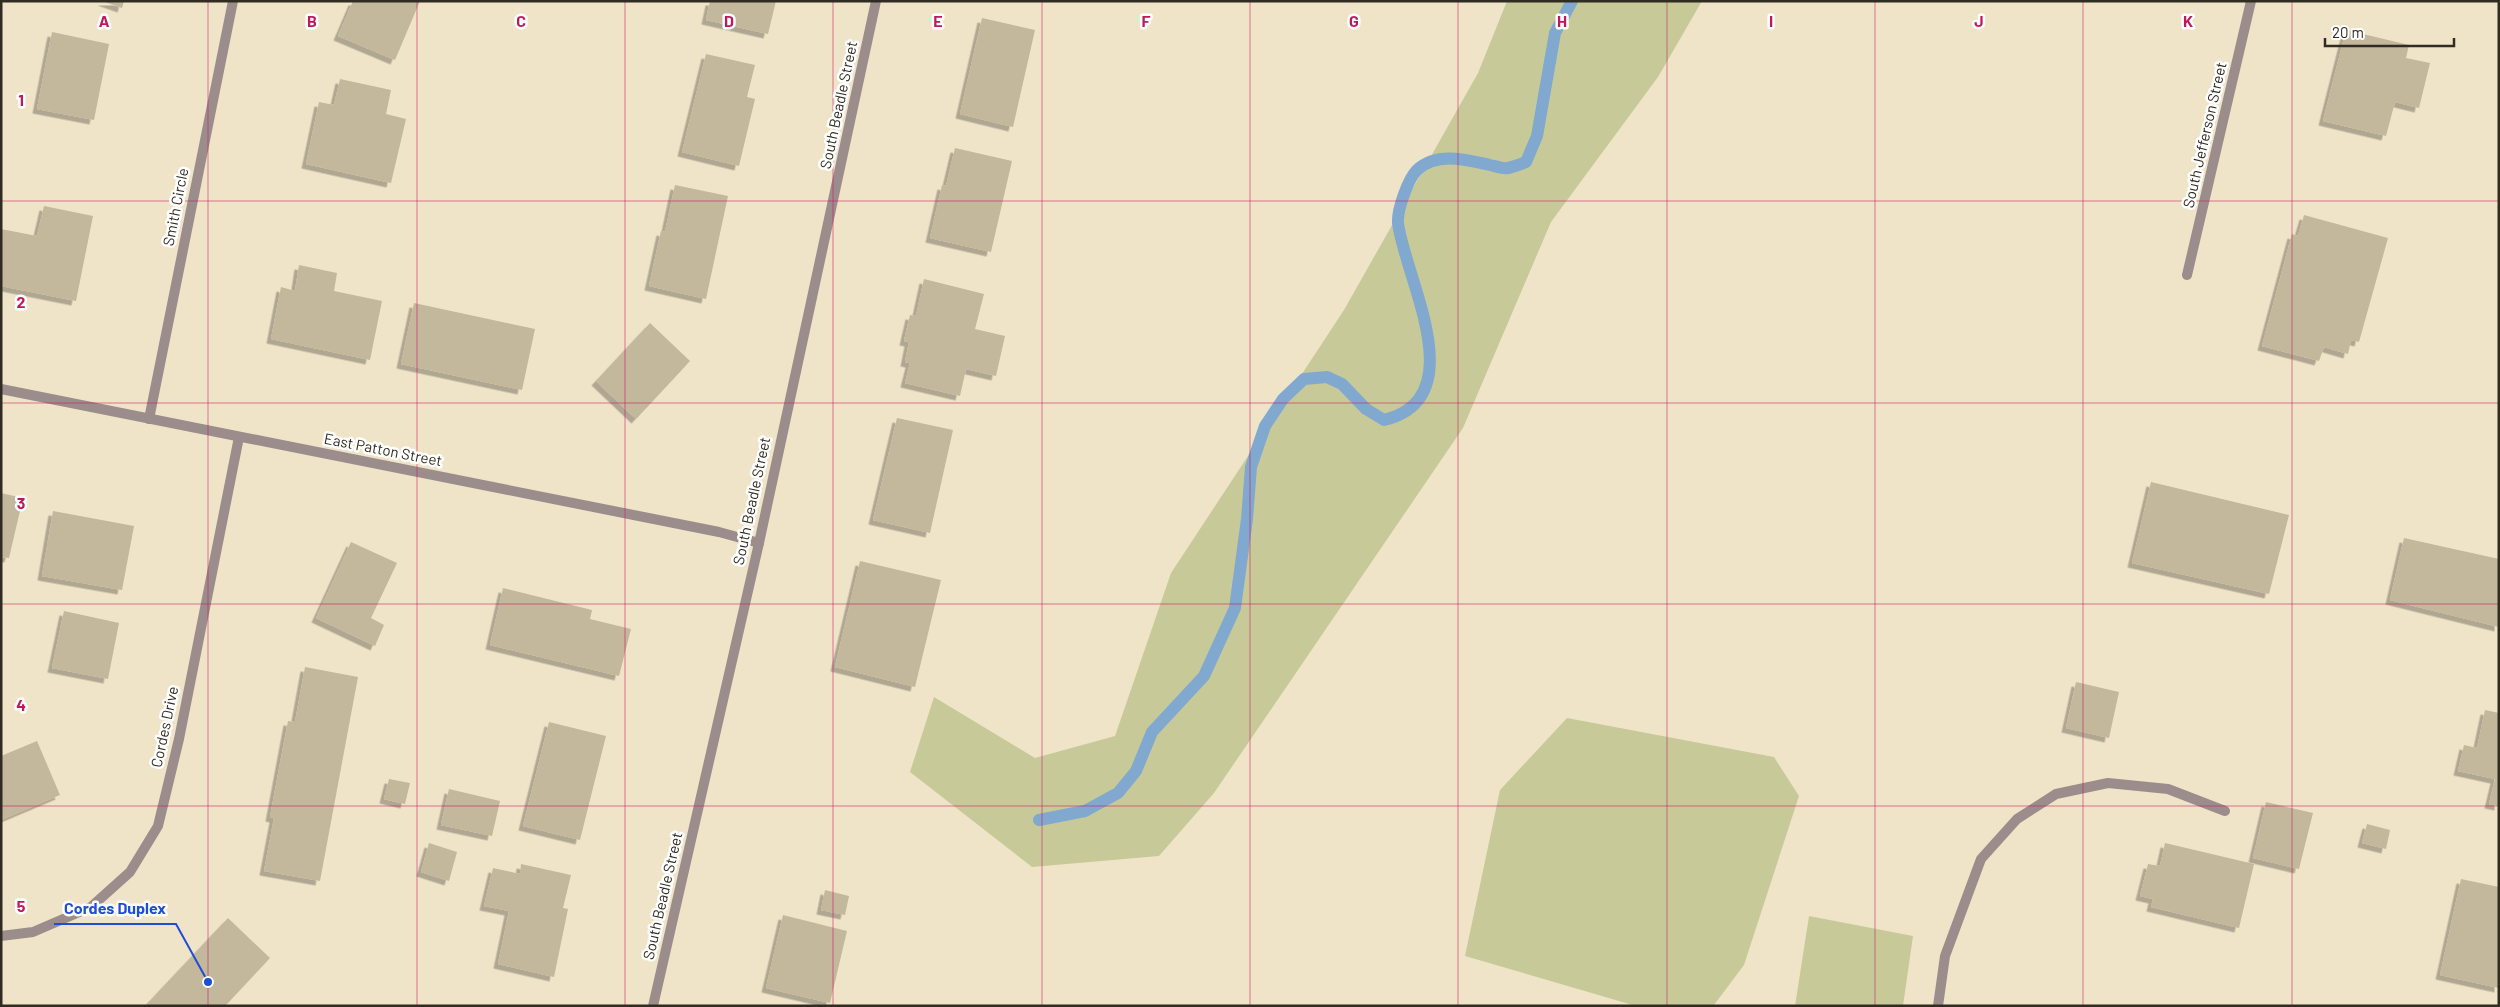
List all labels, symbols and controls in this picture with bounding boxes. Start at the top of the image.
text: A [99,11,110,30]
text: B [307,11,317,30]
text: C [516,11,526,30]
text: D [724,11,734,30]
text: E [933,11,943,30]
text: F [1142,11,1151,30]
text: G [1349,11,1359,30]
text: H [1557,11,1567,30]
text: I [1769,11,1773,30]
text: J [1974,11,1984,30]
text: K [2183,11,2193,30]
scale bar [2325,15,2454,47]
text: 20 m [2332,23,2364,41]
street label: South Beadle Street [816,39,860,170]
street label: South Jefferson Street [2179,60,2230,209]
text: 1 [18,90,24,109]
street label: Smith Circle [159,166,191,247]
text: 2 [17,292,26,311]
street label: East Patton Street [323,429,444,469]
street label: South Beadle Street [729,435,773,566]
text: 3 [17,493,25,512]
street label: Cordes Drive [147,685,181,769]
text: 4 [16,695,26,714]
street label: South Beadle Street [639,830,685,961]
callout: Cordes Duplex [54,893,176,924]
text: 5 [17,896,26,915]
text: Cordes Duplex [64,898,166,917]

